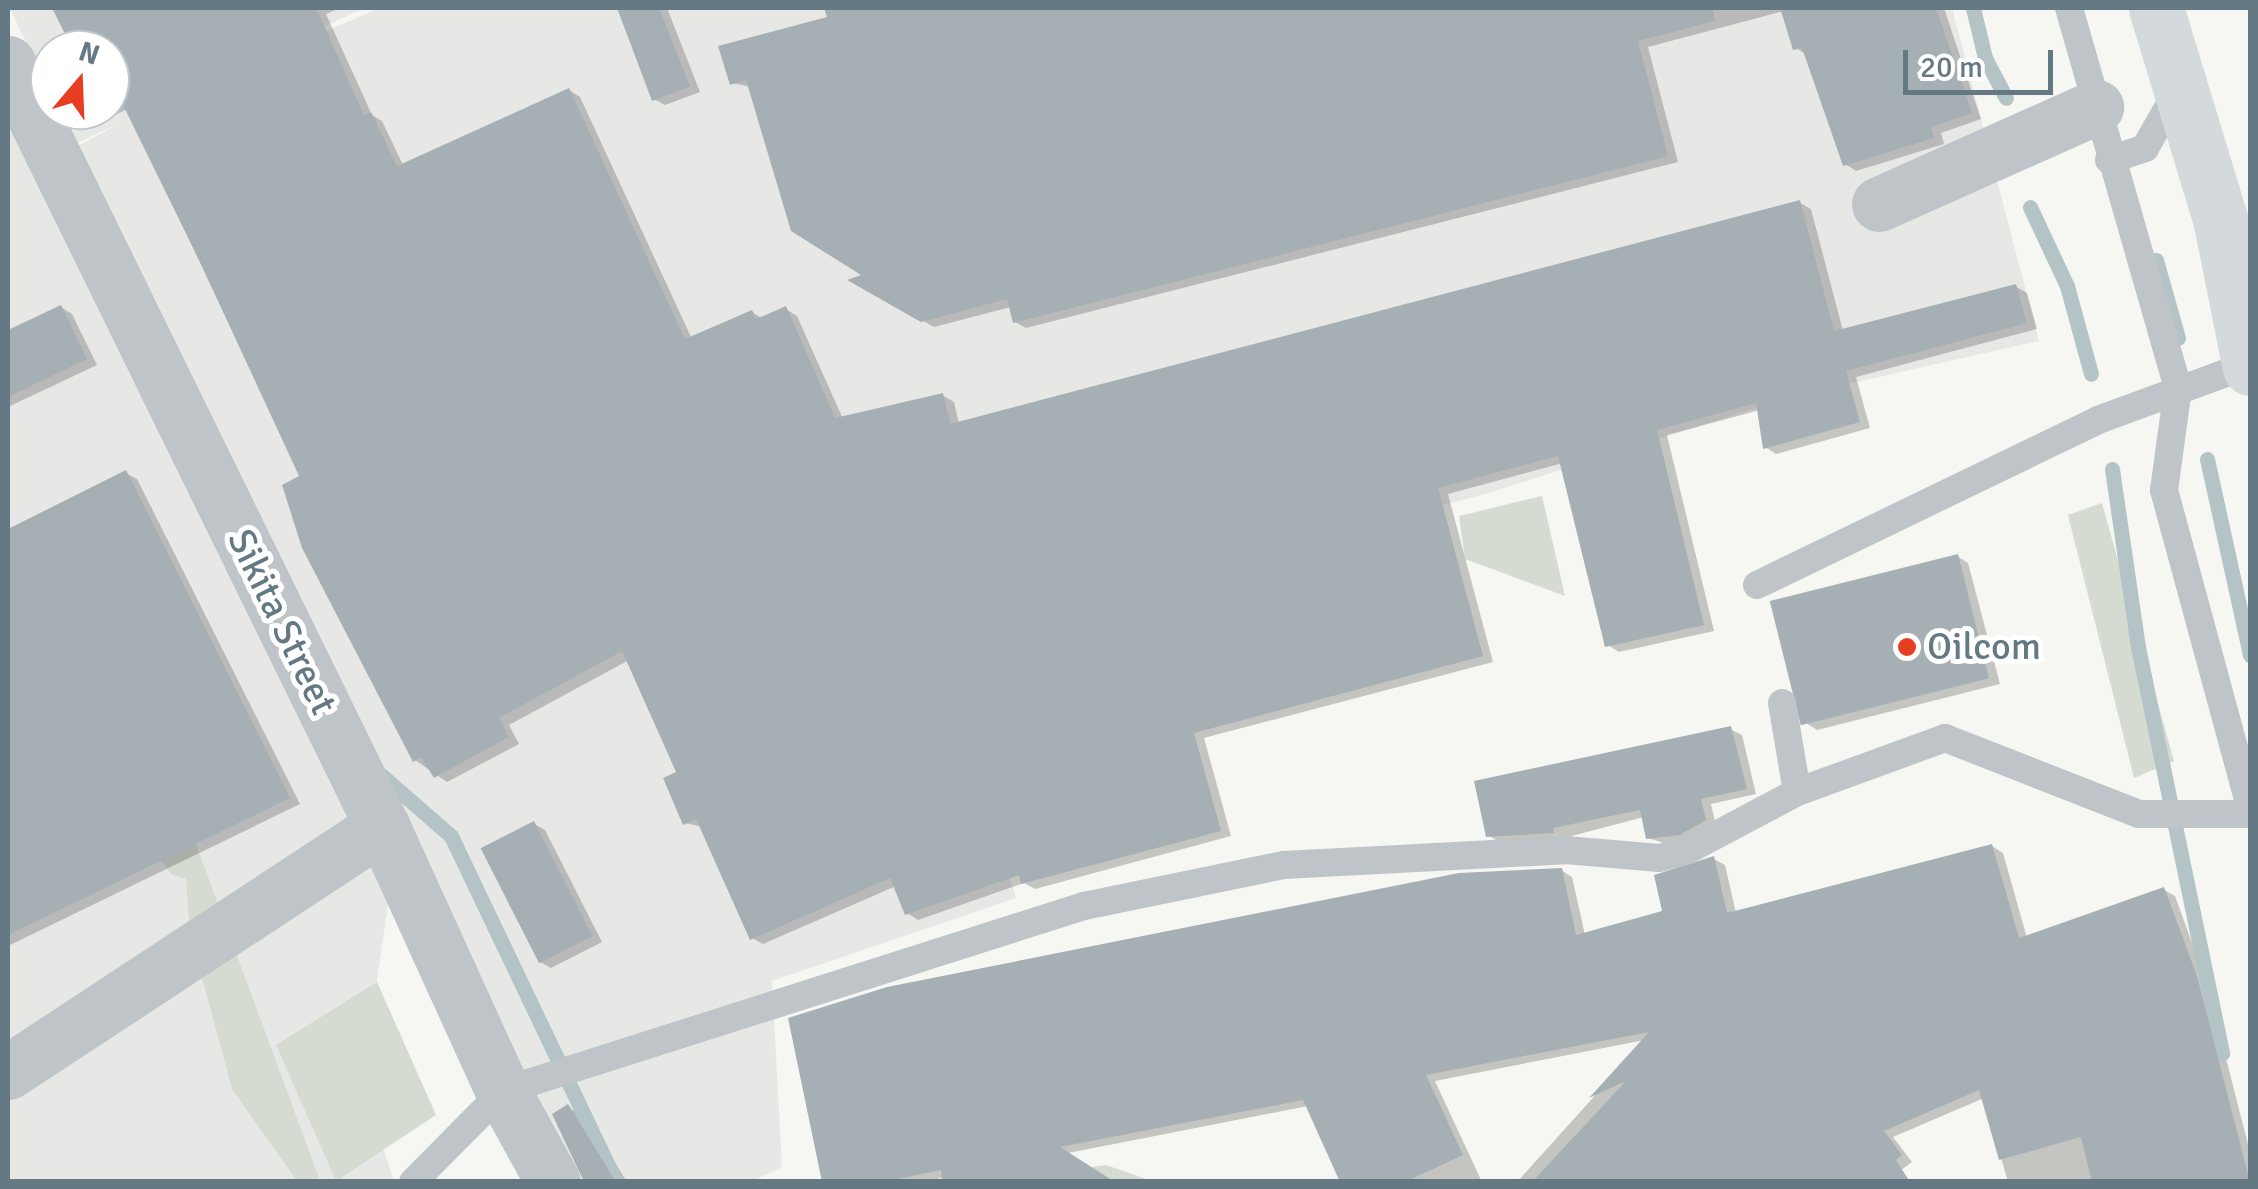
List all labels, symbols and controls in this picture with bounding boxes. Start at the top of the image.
north arrow [30,30,130,130]
scale bar [1908,30,2058,92]
text: N [74,34,104,73]
text: 20 m [1920,49,1983,86]
street label: Sikita Street [218,522,346,722]
place label: Oilcom [1927,624,2041,670]
marker: Oilcom [1896,636,1918,658]

